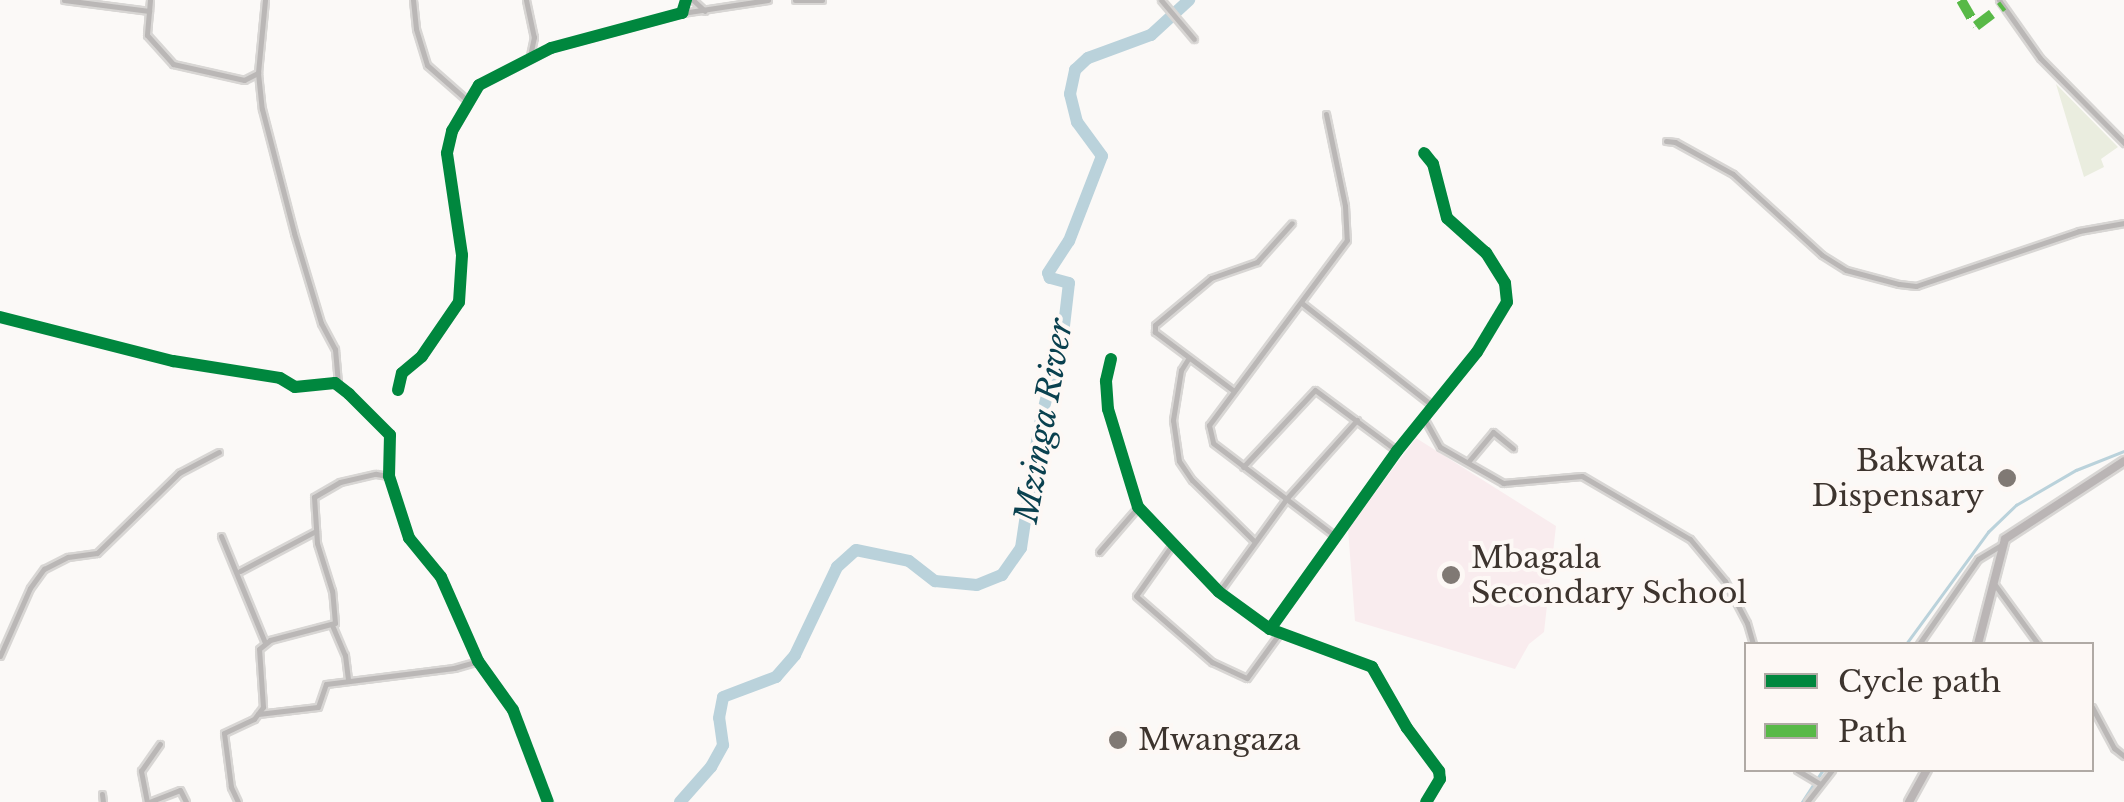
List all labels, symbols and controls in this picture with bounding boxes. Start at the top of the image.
water label: Mzinga River [1007,316,1081,526]
place label: Bakwata Dispensary [1812,443,1984,514]
marker: Bakwata Dispensary [1994,465,2020,491]
place label: Mbagala Secondary School [1471,540,1748,610]
marker: Mbagala Secondary School [1440,564,1462,586]
legend [1744,642,2094,772]
text: Cycle path [1838,663,2001,700]
text: Path [1838,713,1907,750]
place label: Mwangaza [1138,722,1300,758]
marker: Mwangaza [1107,729,1129,751]

